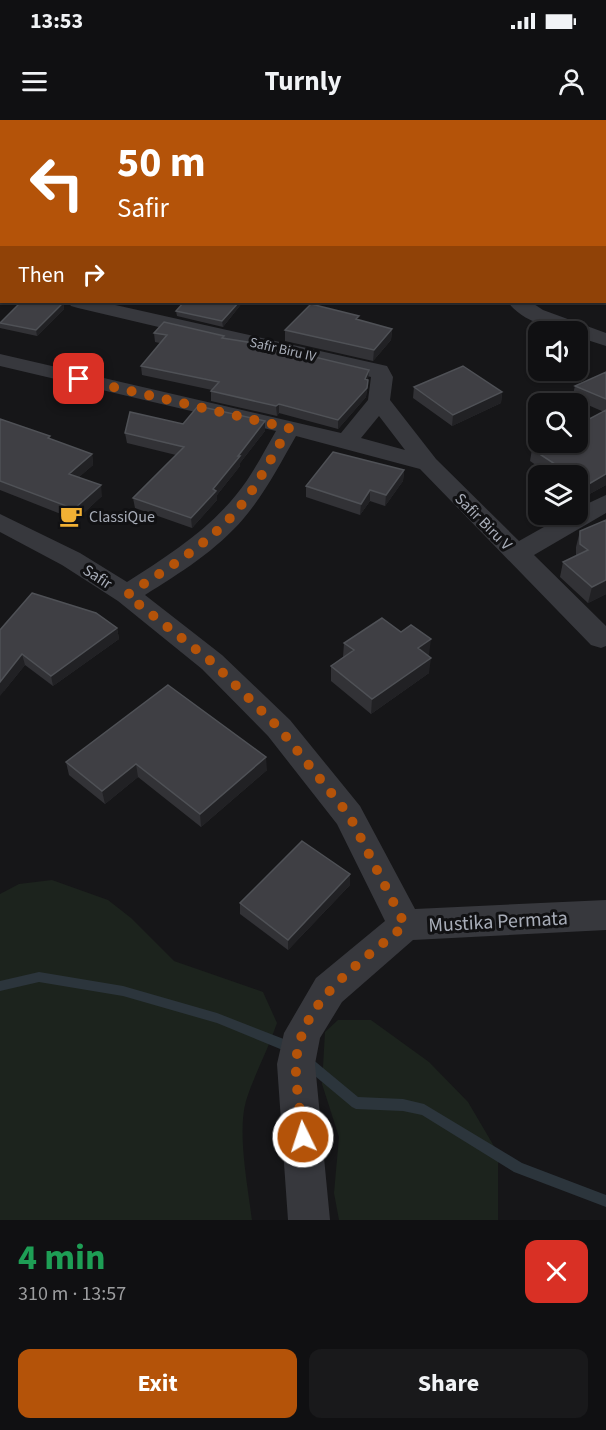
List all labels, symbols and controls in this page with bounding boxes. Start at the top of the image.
text: 13:53 [30,5,83,37]
text: Turnly [264,62,342,101]
icon: menu [18,65,51,98]
icon: person [555,65,588,98]
text: 50 m [117,133,206,193]
icon: left [18,144,96,222]
text: Safir [117,189,169,228]
icon: right [77,258,110,291]
text: Then [18,259,65,291]
map controls [528,321,588,525]
button: sound [528,321,588,381]
street label: Safir Biru IV [248,333,319,367]
pin [53,353,104,404]
icon: arrive [62,362,95,395]
button: search [528,393,588,453]
button: layers [528,465,588,525]
street label: Safir Biru V [450,488,517,556]
cafe icon: ClassiQue [58,503,84,529]
place label: ClassiQue [89,506,155,528]
street label: Safir [79,559,117,595]
street label: Mustika Permata [428,904,568,940]
position arrow [271,1105,335,1169]
text: 4 min [18,1232,106,1283]
button: close [525,1240,588,1303]
text: 310 m · 13:57 [18,1280,126,1308]
button: Exit [18,1349,297,1418]
button: Share [309,1349,588,1418]

